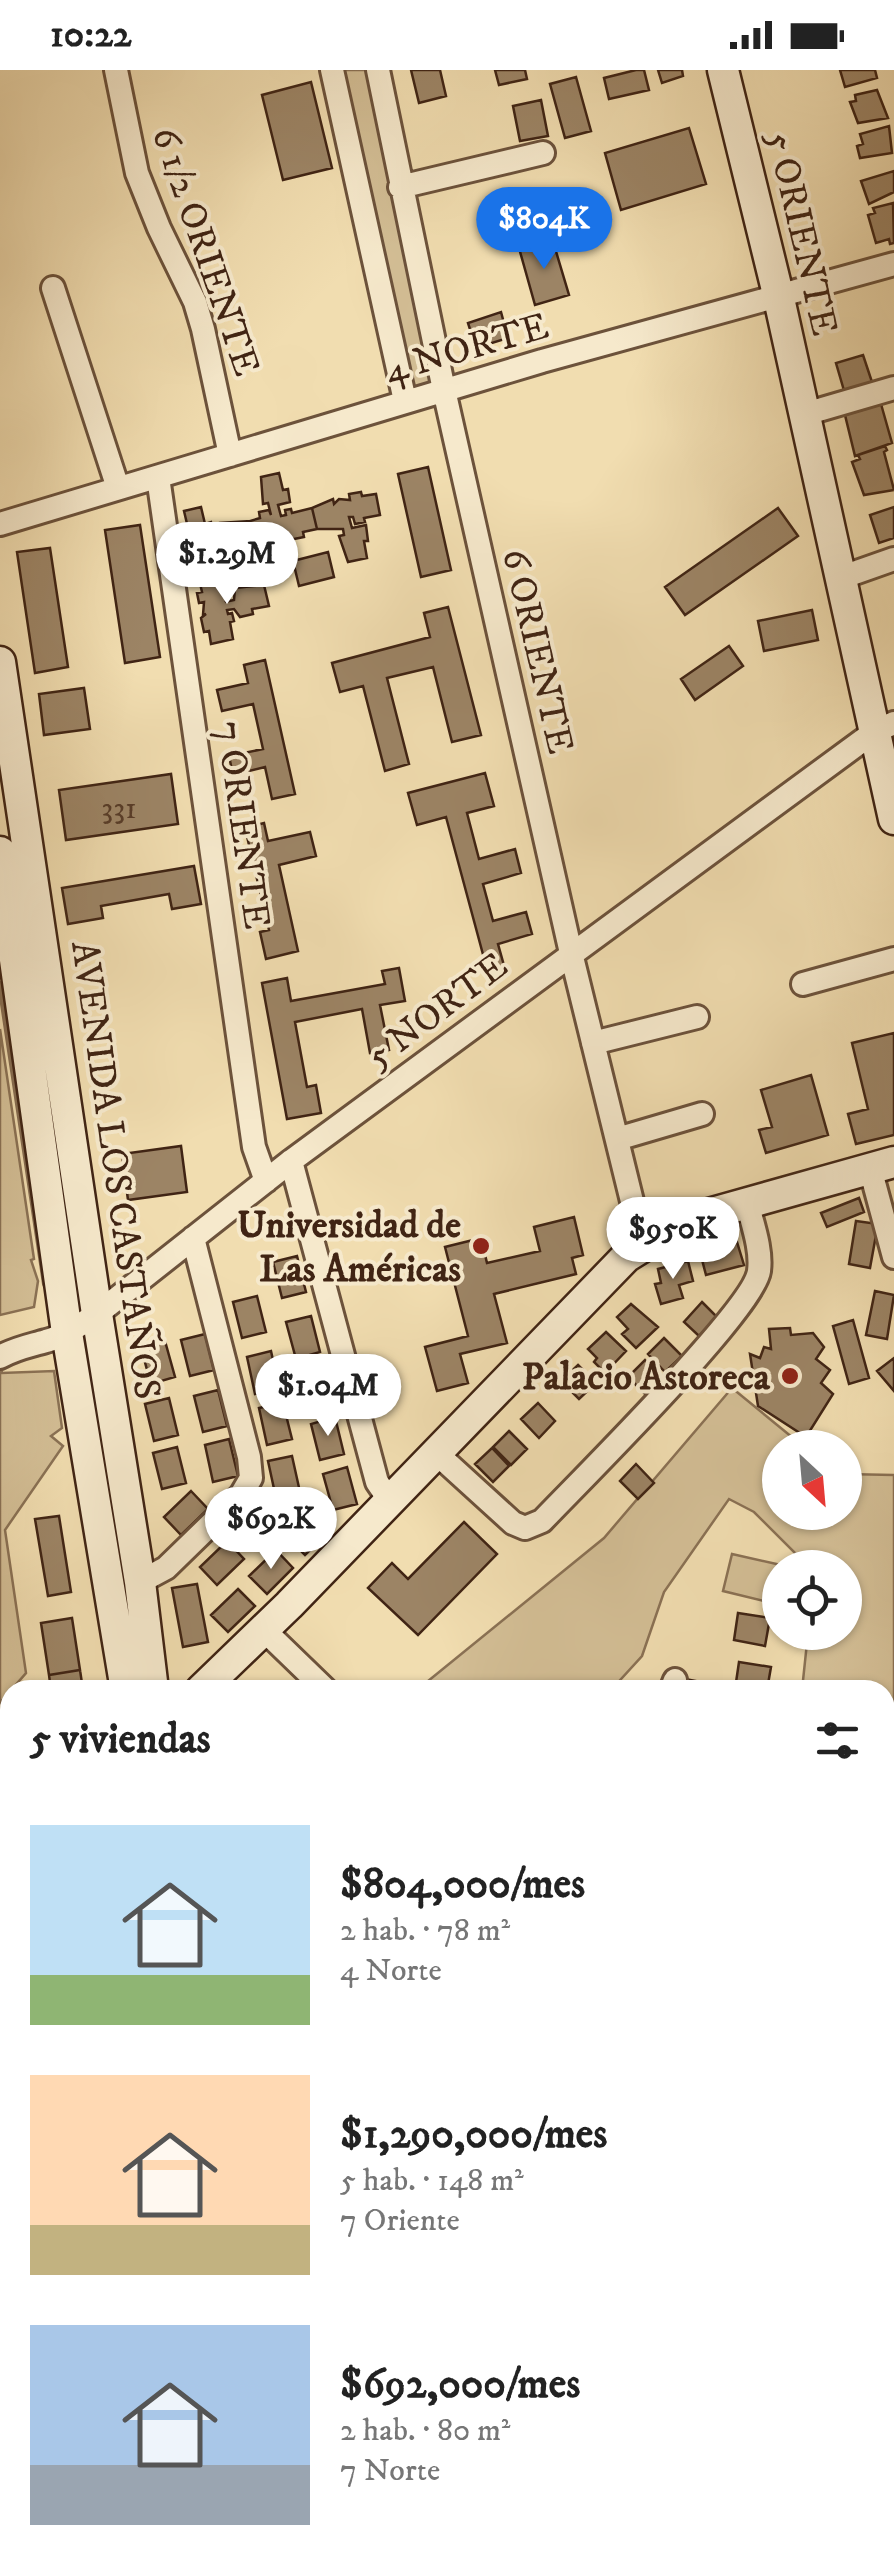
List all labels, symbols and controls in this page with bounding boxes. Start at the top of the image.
text: 10:22 [50,11,132,59]
street label: 6 1/2 ORIENTE [140,121,270,383]
street label: 5 ORIENTE [754,127,848,340]
pin: $804K [474,187,614,272]
text: $804K [498,199,590,239]
street label: 4 NORTE [379,303,554,395]
pin: $1.29M [146,522,308,607]
text: $1.29M [178,534,276,574]
street label: 6 ORIENTE [490,544,584,759]
street label: 7 ORIENTE [204,718,280,932]
house number: 331 [101,789,137,829]
street label: AVENIDA LOS CASTAÑOS [59,938,171,1403]
street label: 5 NORTE [357,943,518,1081]
pin: $950K [603,1197,743,1282]
place label: Universidad de Las Américas [237,1202,461,1294]
text: $950K [628,1209,718,1249]
marker: Universidad de Las Américas [470,1235,492,1257]
pin: $1.04M [247,1354,409,1439]
place label: Palacio Astoreca [522,1354,771,1402]
marker: Palacio Astoreca [779,1365,801,1387]
text: $1.04M [277,1366,379,1406]
north arrow [762,1430,862,1530]
map controls [762,1430,862,1650]
pin: $692K [201,1487,341,1572]
text: $692K [227,1499,315,1539]
button: locate [762,1550,862,1650]
icon: filters [810,1713,865,1768]
text: 5 viviendas [30,1714,211,1766]
text: $804,000/mes [340,1859,585,1911]
icon: home [110,1865,230,1985]
text: 2 hab. · 78 m² [340,1911,510,1951]
text: 4 Norte [340,1951,442,1991]
text: $1,290,000/mes [340,2109,607,2161]
icon: home [110,2115,230,2235]
text: 5 hab. · 148 m² [340,2161,524,2201]
text: 7 Oriente [340,2201,460,2241]
text: $692,000/mes [340,2359,580,2411]
icon: home [110,2365,230,2485]
text: 2 hab. · 80 m² [340,2411,510,2451]
text: 7 Norte [340,2451,440,2491]

